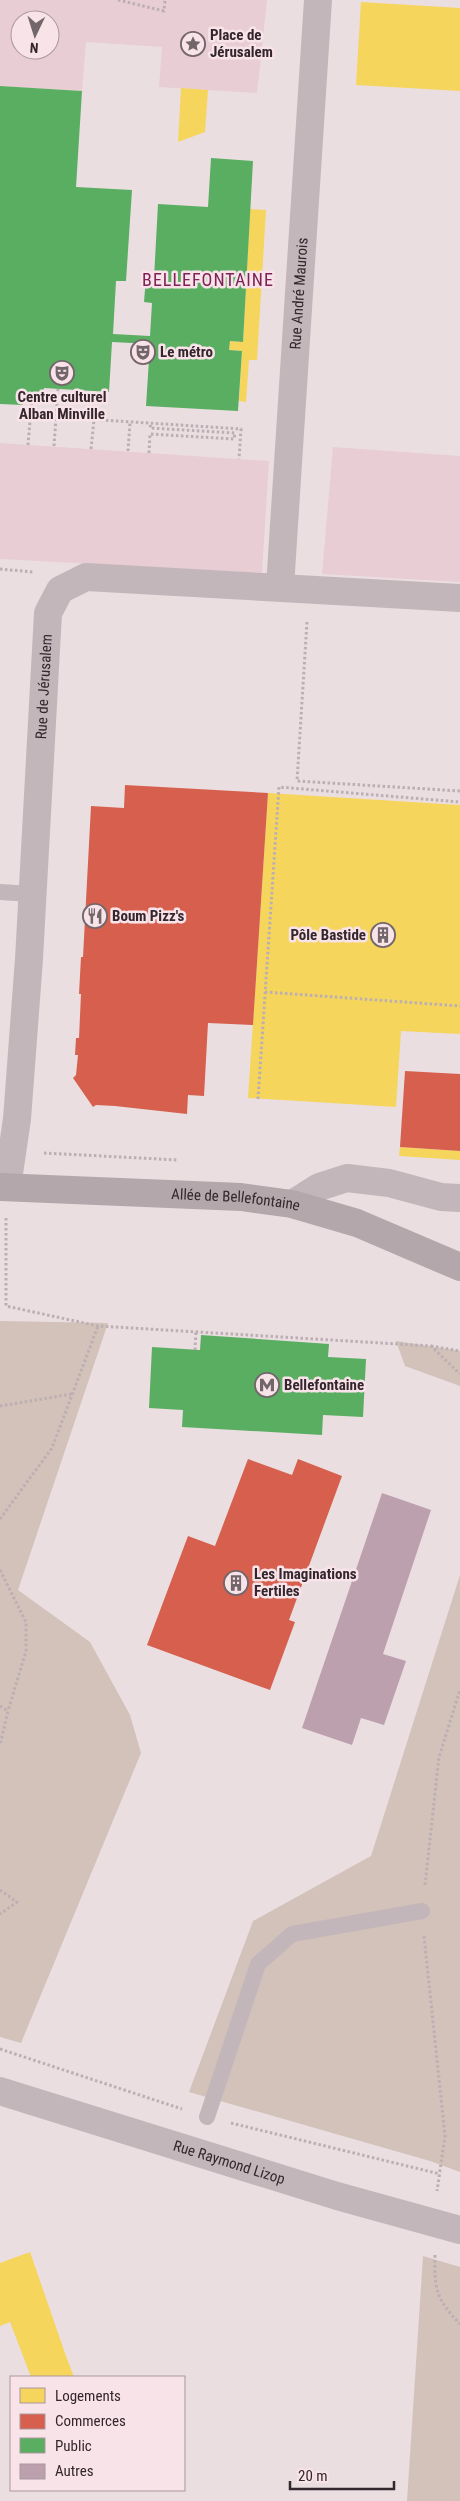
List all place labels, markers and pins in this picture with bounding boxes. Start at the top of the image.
place label: Place de Jérusalem [210,26,273,61]
place icon: Place de Jérusalem [180,31,206,57]
theatre icon: Le métro [130,339,156,365]
place label: Le métro [160,343,213,361]
theatre icon: Centre culturel Alban Minville [49,360,75,386]
place label: Centre culturel Alban Minville [18,388,106,423]
restaurant icon: Boum Pizz's [82,903,108,929]
place label: Boum Pizz's [112,907,184,925]
building icon: Pôle Bastide [370,922,396,948]
place label: Pôle Bastide [290,926,366,944]
metro station icon: Bellefontaine [254,1372,280,1398]
place label: Bellefontaine [284,1376,364,1394]
place label: Les Imaginations Fertiles [254,1565,357,1600]
building icon: Les Imaginations Fertiles [223,1570,249,1596]

